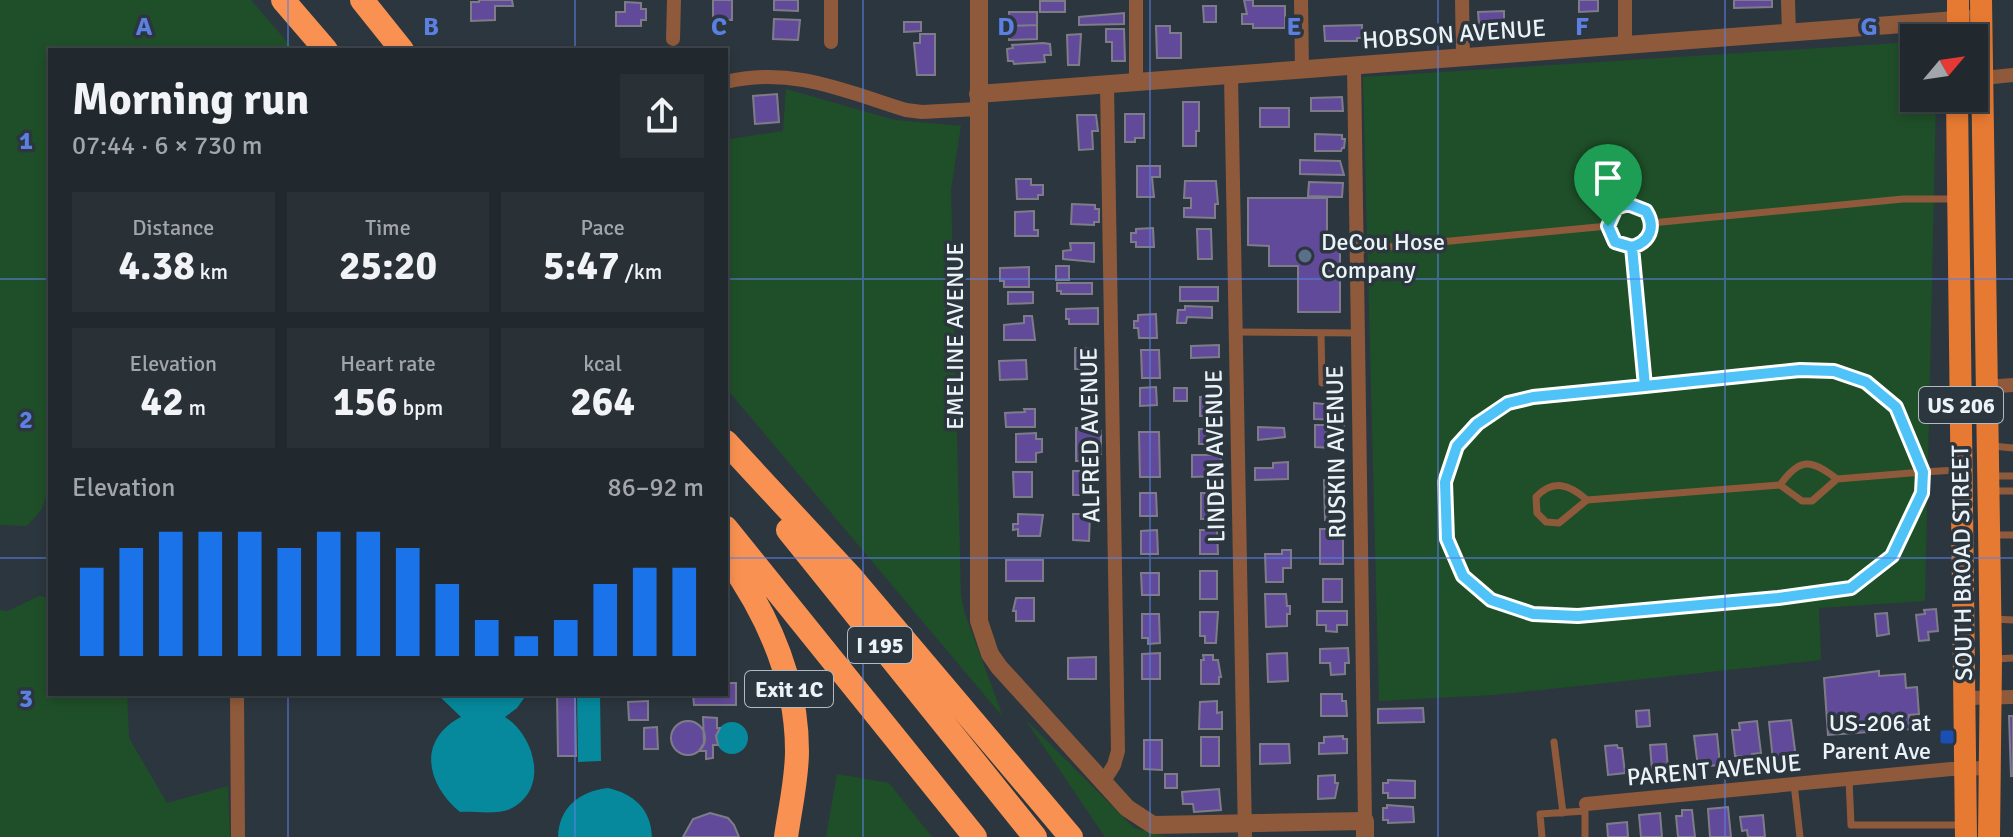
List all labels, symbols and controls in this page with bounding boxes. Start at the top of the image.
text: A [136,11,153,43]
text: B [423,11,439,43]
text: C [711,11,727,43]
text: D [997,11,1015,43]
text: E [1287,11,1301,43]
text: F [1575,11,1589,43]
text: G [1860,11,1878,43]
street label: HOBSON AVENUE [1361,13,1547,55]
north arrow [1900,24,1988,112]
map controls [1900,24,1988,112]
text: Morning run [72,73,309,127]
button: share [620,74,704,158]
text: 1 [19,125,33,157]
text: 07:44 · 6 × 730 m [72,130,263,162]
pin [1574,144,1642,226]
icon: arrive [1586,156,1630,200]
text: Distance [132,214,214,241]
text: Time [365,214,411,241]
text: Pace [581,214,625,241]
place label: DeCou Hose Company [1321,227,1445,285]
text: 4.38 [118,241,195,291]
text: 25:20 [339,241,437,291]
text: 5:47 [543,241,620,291]
street label: EMELINE AVENUE [940,242,970,430]
marker: DeCou Hose Company [1296,247,1314,265]
text: km [195,258,228,285]
text: /km [620,258,662,285]
street label: ALFRED AVENUE [1073,347,1107,523]
text: Elevation [130,350,217,377]
text: Heart rate [340,350,436,377]
text: kcal [583,350,622,377]
street label: RUSKIN AVENUE [1319,365,1353,539]
street label: LINDEN AVENUE [1198,369,1232,543]
text: 42 [141,377,184,427]
text: 156 [333,377,398,427]
text: 264 [570,377,635,427]
road number: US 206 [1919,387,2003,423]
text: m [184,394,206,421]
text: bpm [398,394,443,421]
text: 2 [19,404,33,436]
street label: SOUTH BROAD STREET [1945,445,1979,681]
text: Elevation [72,472,176,504]
text: 86–92 m [608,472,704,504]
road number: I 195 [848,627,912,663]
road number: Exit 1C [745,671,833,707]
text: 3 [19,683,33,715]
place label: US-206 at Parent Ave [1822,708,1931,766]
marker: US-206 at Parent Ave [1938,728,1956,746]
street label: PARENT AVENUE [1626,747,1802,793]

